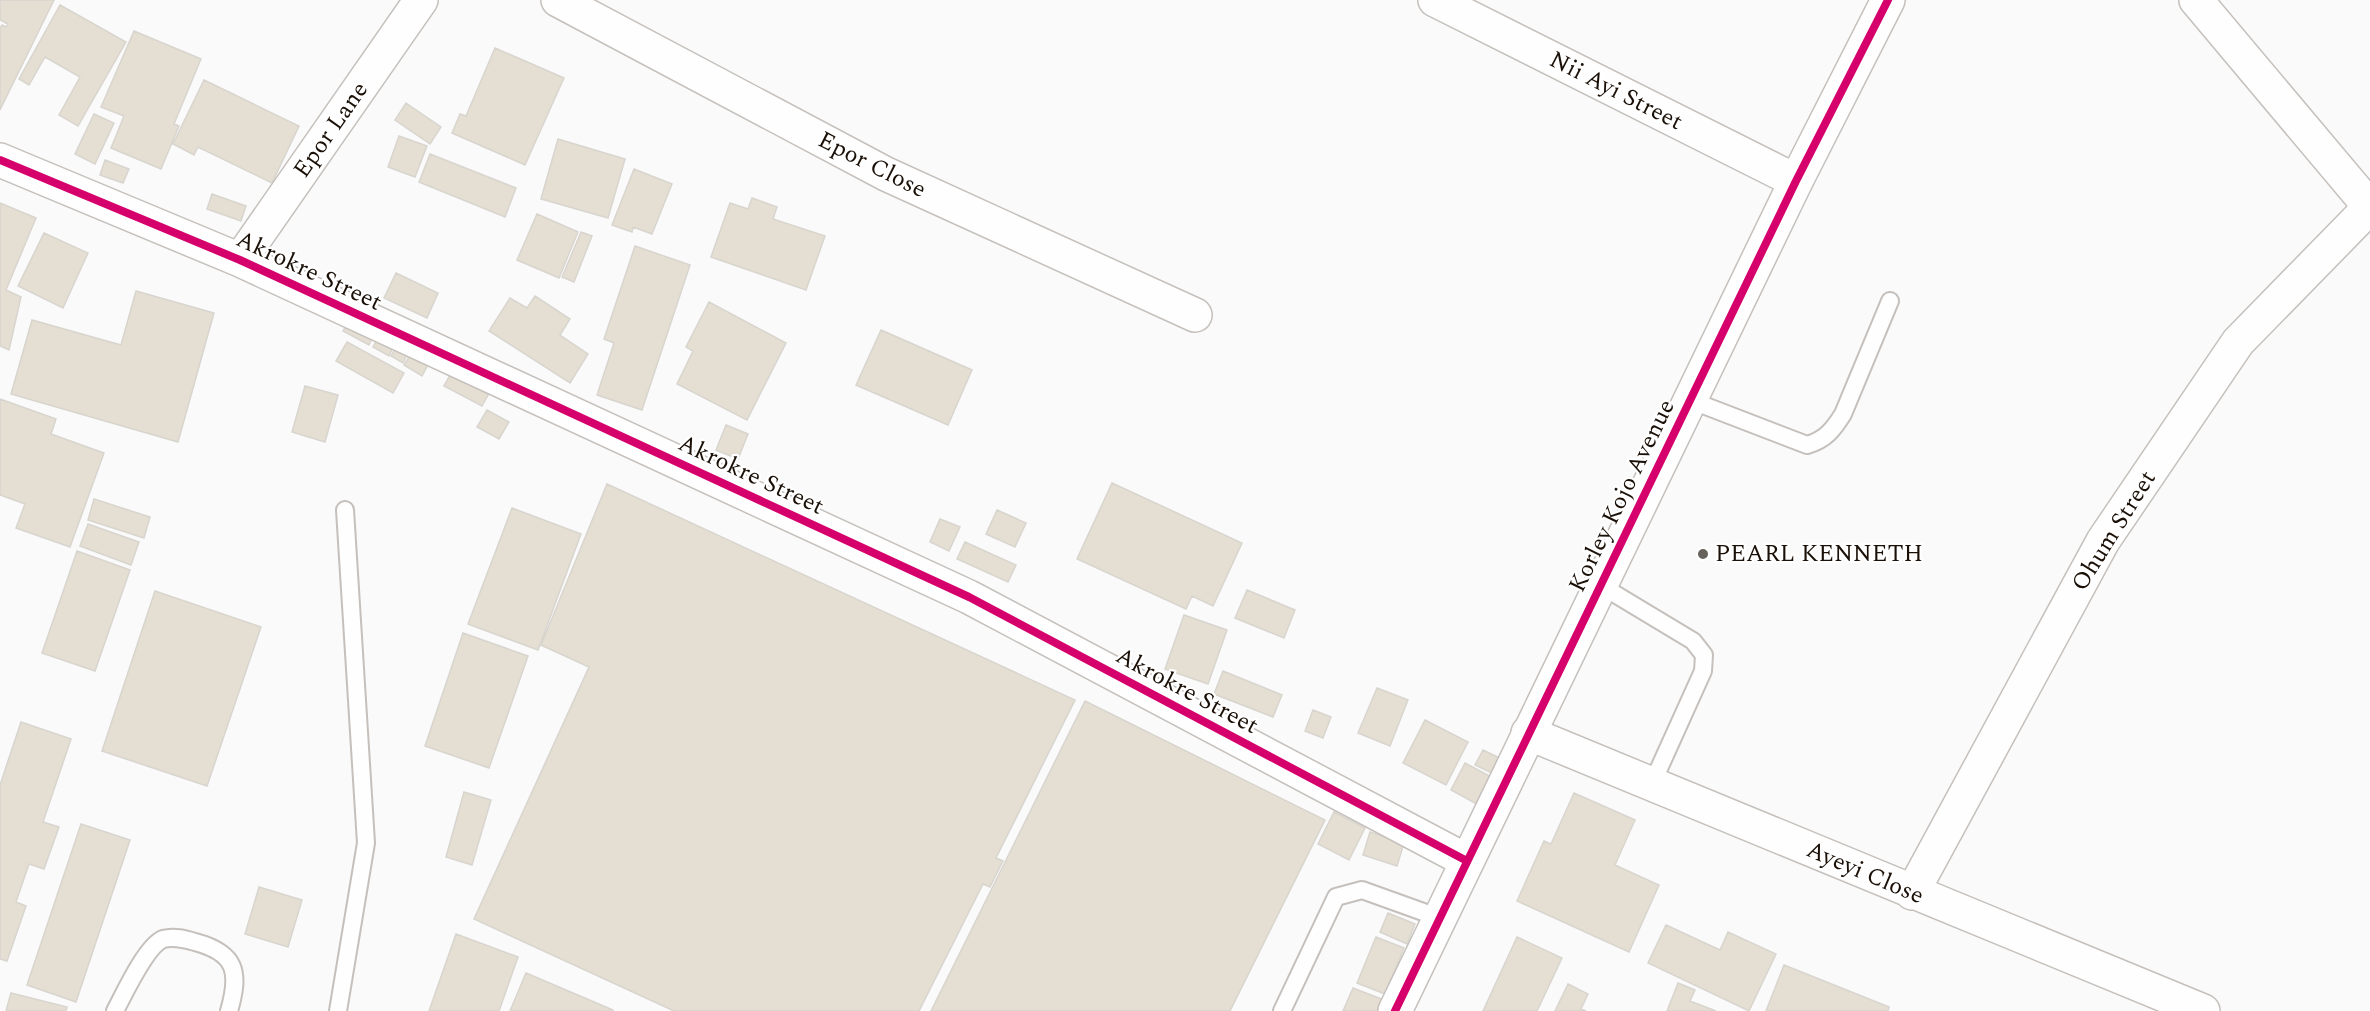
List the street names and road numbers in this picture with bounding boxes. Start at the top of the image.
street label: Nii Ayi Street [1543,42,1689,140]
street label: Epor Lane [285,74,377,186]
street label: Epor Close [812,122,932,208]
street label: Akrokre Street [230,221,388,321]
street label: Korley Kojo Avenue [1560,393,1684,599]
street label: Akrokre Street [672,425,830,525]
street label: Ohum Street [2063,464,2165,598]
street label: Akrokre Street [1109,638,1265,744]
street label: Ayeyi Close [1801,832,1929,914]

